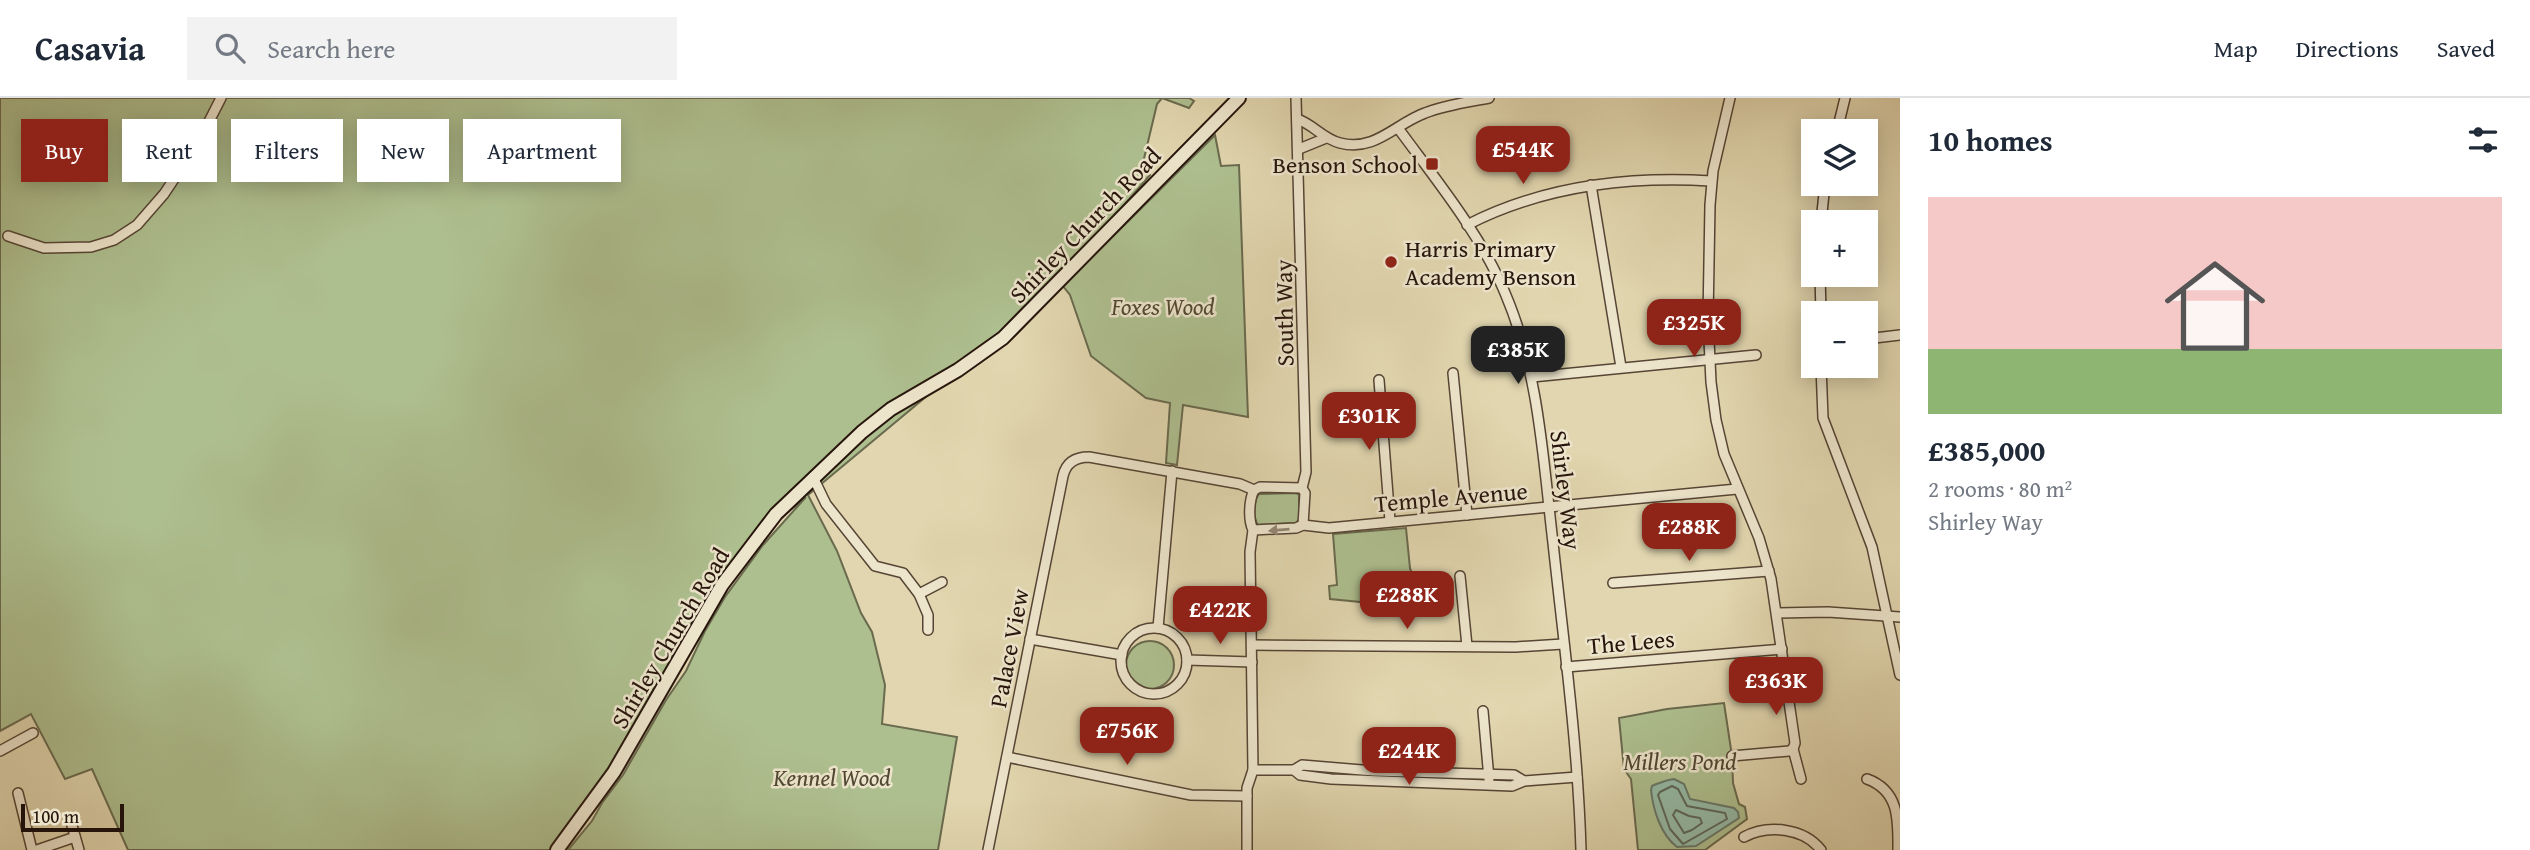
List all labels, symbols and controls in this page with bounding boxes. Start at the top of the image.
search box [187,17,677,80]
text: Casavia [35,24,145,72]
icon: search [211,29,249,67]
text: Search here [267,29,396,68]
text: Map [2214,31,2258,66]
text: Directions [2296,31,2399,66]
text: Saved [2437,31,2495,66]
text: 10 homes [1928,118,2053,162]
chip: Buy [21,119,108,182]
chip: Rent [122,119,217,182]
chip: Filters [231,119,343,182]
chip: New [357,119,449,182]
chip: Apartment [463,119,621,182]
map controls [1801,119,1878,378]
button: layers [1801,119,1878,196]
icon: filters [2464,121,2502,159]
pin: £544K [1474,126,1572,186]
text: £544K [1492,132,1554,165]
street label: Shirley Church Road [1001,139,1169,311]
place label: Benson School [1272,147,1418,182]
marker: Benson School [1424,156,1440,172]
button: + [1801,210,1878,287]
place label: Harris Primary Academy Benson [1405,231,1577,294]
icon: home [2152,243,2278,369]
marker: Harris Primary Academy Benson [1383,254,1399,270]
street label: South Way [1266,259,1302,367]
park label: Foxes Wood [1110,289,1215,324]
pin: £325K [1645,300,1743,359]
button: − [1801,301,1878,378]
text: £325K [1663,305,1725,338]
pin: £385K [1469,327,1567,386]
text: £385K [1487,332,1549,365]
pin: £301K [1320,392,1418,452]
text: £301K [1338,398,1400,431]
street label: Shirley Way [1541,428,1591,552]
text: £385,000 [1928,428,2045,472]
text: 2 rooms · 80 m² [1928,472,2072,505]
street label: Temple Avenue [1373,473,1529,521]
pin: £288K [1640,504,1738,563]
text: Shirley Way [1928,505,2043,538]
text: £288K [1658,509,1720,542]
one-way arrow [1267,525,1289,536]
street label: Shirley Church Road [602,541,738,735]
pin: £288K [1358,572,1456,631]
text: £288K [1376,577,1438,610]
street label: Palace View [980,586,1038,710]
pin: £422K [1171,587,1269,646]
text: £422K [1189,592,1251,625]
street label: The Lees [1586,621,1676,663]
pin: £363K [1727,658,1825,717]
text: £363K [1745,663,1807,696]
pin: £756K [1078,708,1176,767]
text: £756K [1096,713,1158,746]
pin: £244K [1360,728,1458,787]
text: £244K [1378,733,1440,766]
park label: Millers Pond [1623,744,1737,779]
park label: Kennel Wood [772,760,891,795]
scale bar [21,801,124,833]
text: 100 m [32,802,79,830]

